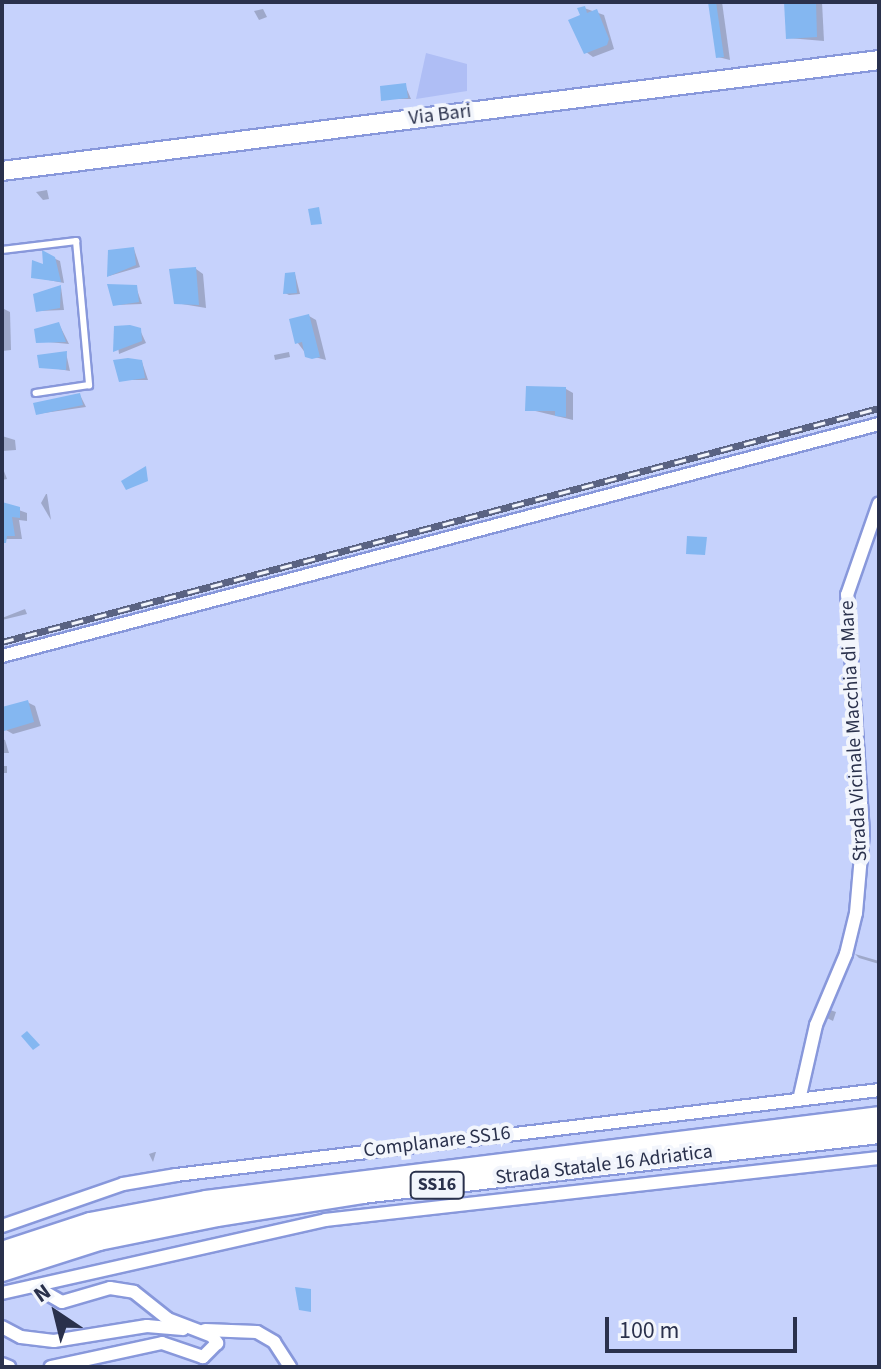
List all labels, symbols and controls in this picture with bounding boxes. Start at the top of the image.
street label: Via Bari [407,99,473,131]
street label: Strada Vicinale Macchia di Mare [835,600,873,862]
street label: Complanare SS16 [362,1121,512,1163]
street label: Strada Statale 16 Adriatica [494,1140,714,1190]
road number: SS16 [409,1171,465,1199]
north arrow [16,1273,96,1353]
text: N [27,1276,57,1311]
scale bar [609,1301,801,1351]
text: 100 m [619,1313,679,1348]

